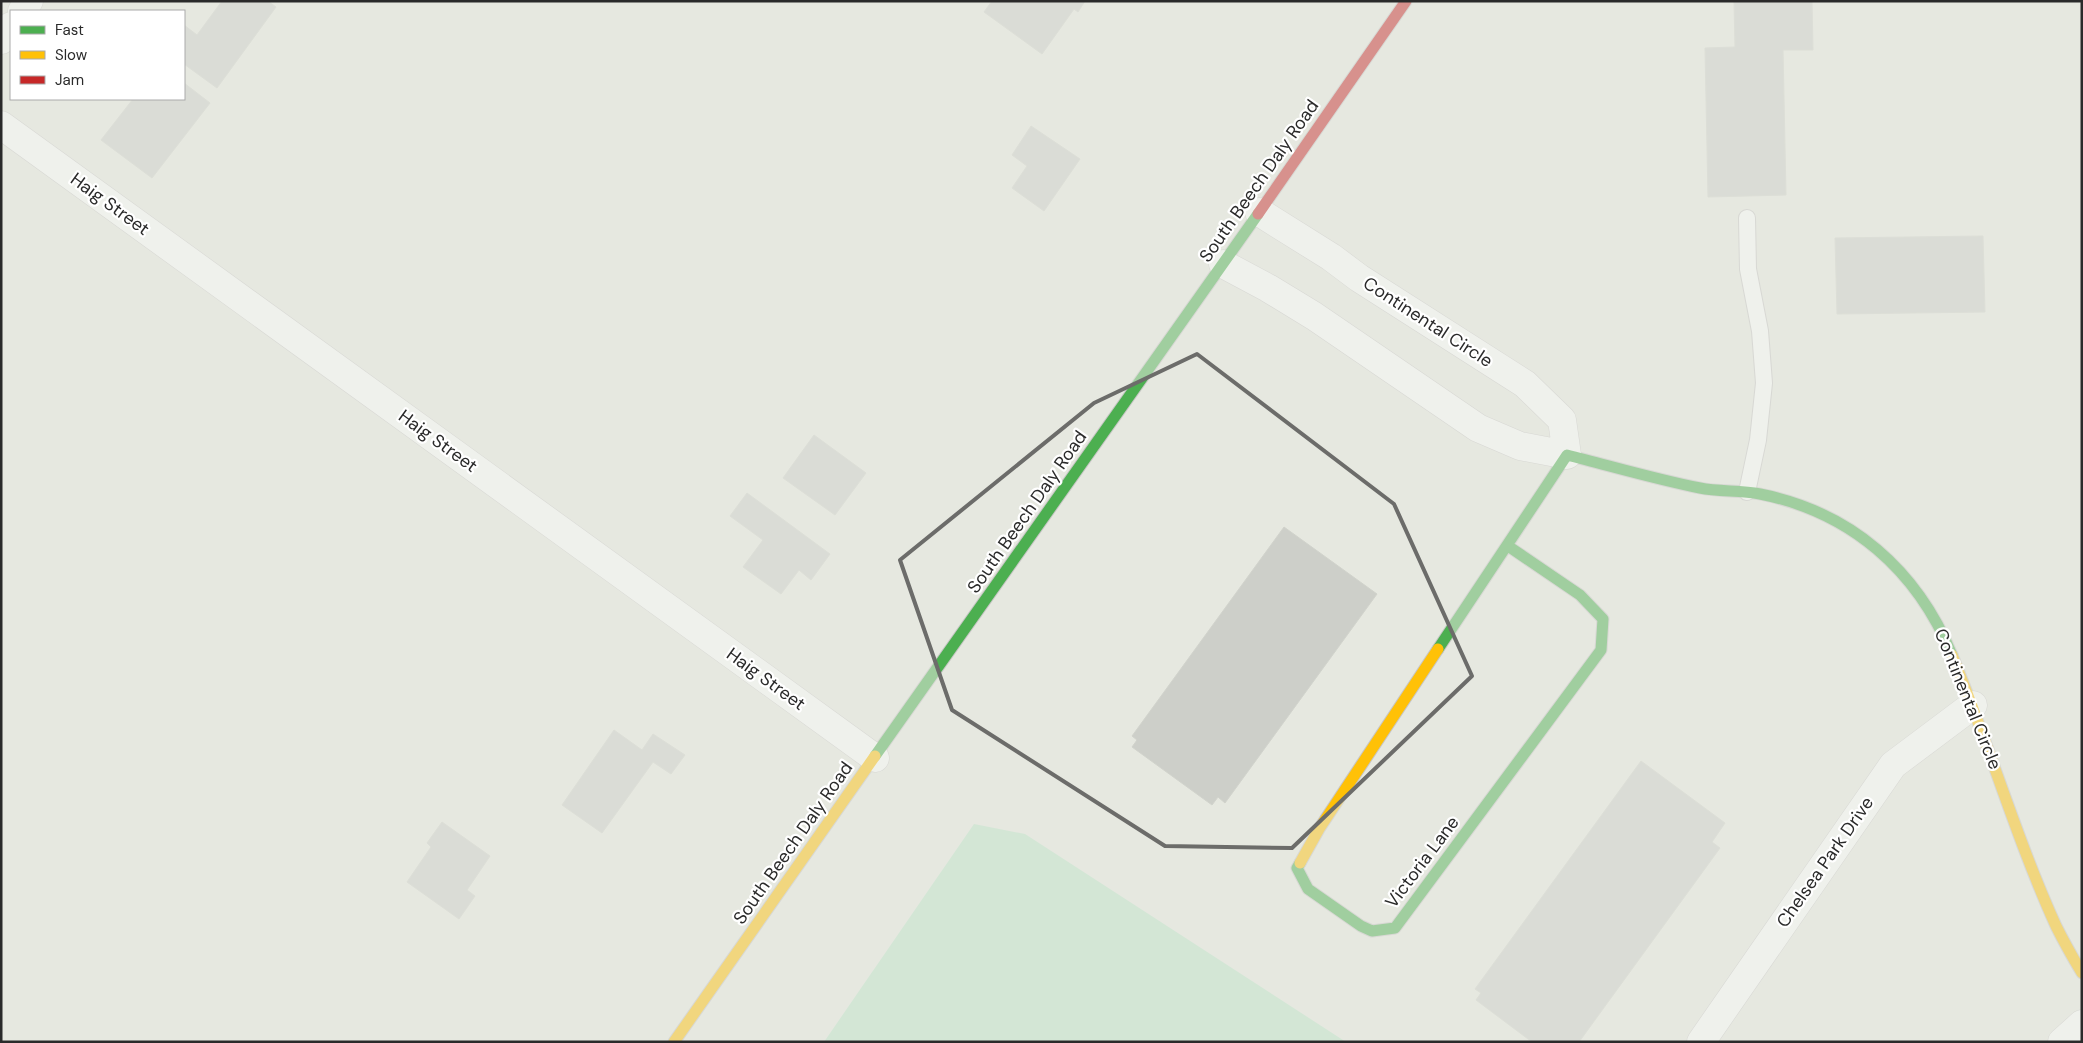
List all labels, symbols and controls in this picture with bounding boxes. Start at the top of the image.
legend [10,10,185,100]
text: Fast [55,20,84,40]
text: Slow [55,45,88,65]
text: Jam [55,70,84,90]
street label: South Beech Daly Road [1194,95,1324,267]
street label: Haig Street [66,167,154,241]
street label: Continental Circle [1359,271,1497,373]
street label: Haig Street [394,404,482,478]
street label: South Beech Daly Road [962,426,1092,598]
street label: Continental Circle [1929,625,2007,773]
street label: Haig Street [722,642,810,716]
street label: South Beech Daly Road [728,757,858,929]
street label: Chelsea Park Drive [1771,792,1879,932]
street label: Victoria Lane [1380,811,1464,913]

